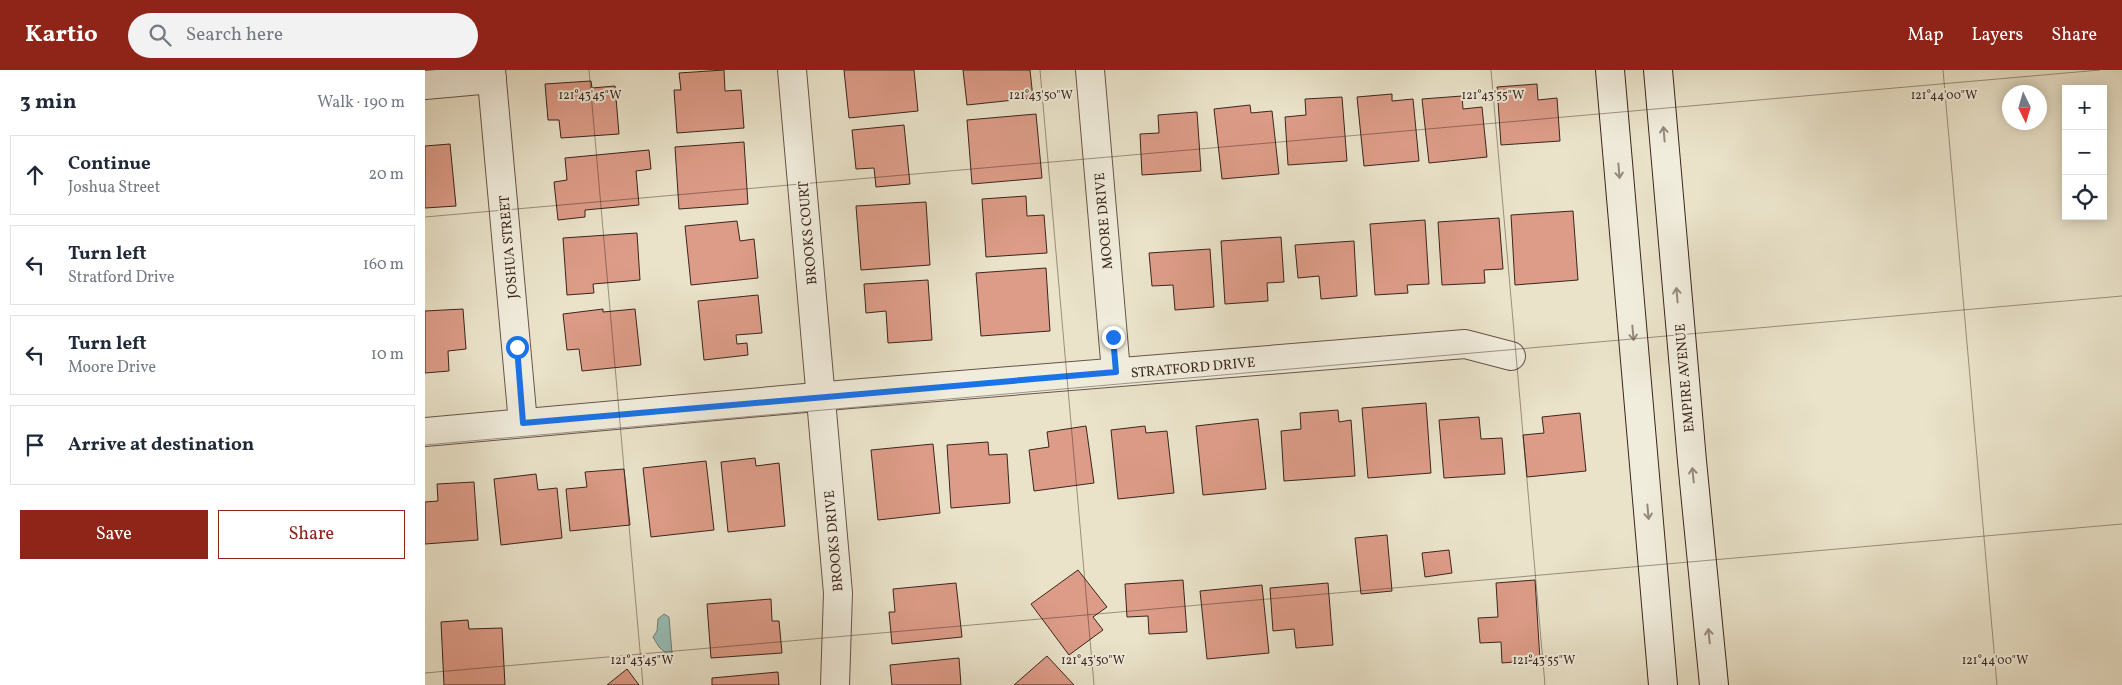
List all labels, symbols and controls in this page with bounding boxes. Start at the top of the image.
search box [128,13,478,58]
text: Kartio [25,18,98,52]
icon: search [146,21,174,49]
text: Search here [186,22,283,48]
text: Map [1907,23,1943,48]
text: Layers [1971,23,2023,48]
text: Share [2051,23,2097,48]
north arrow [2002,85,2047,130]
map controls [2062,85,2107,220]
button: + [2062,85,2107,130]
text: 3 min [20,88,76,117]
text: 121°43'45"W [559,88,621,104]
text: 121°43'50"W [1009,88,1073,104]
text: 121°43'55"W [1462,88,1524,104]
text: 121°44'00"W [1911,88,1977,104]
text: Walk · 190 m [317,92,405,114]
one-way arrow [1659,126,1668,142]
button: − [2062,130,2107,175]
text: Continue [68,151,151,177]
icon: ahead [21,161,49,189]
one-way arrow [1614,163,1624,179]
text: 20 m [369,164,404,186]
street label: MOORE DRIVE [1091,172,1118,270]
button: locate [2062,175,2107,220]
text: Joshua Street [68,177,160,199]
street label: BROOKS COURT [794,180,822,286]
street label: JOSHUA STREET [495,194,523,299]
text: Turn left [68,241,147,267]
icon: left [21,251,49,279]
text: 160 m [363,254,404,276]
text: Stratford Drive [68,267,174,289]
one-way arrow [1673,288,1682,304]
street label: EMPIRE AVENUE [1671,323,1700,433]
one-way arrow [1628,325,1638,341]
route end [1102,326,1125,349]
text: Turn left [68,331,147,357]
route start [506,336,529,359]
icon: left [21,341,49,369]
text: 10 m [371,344,404,366]
street label: STRATFORD DRIVE [1130,354,1256,383]
text: Moore Drive [68,357,156,379]
icon: arrive [21,431,49,459]
text: Arrive at destination [68,432,254,458]
one-way arrow [1688,467,1698,483]
street label: BROOKS DRIVE [821,489,848,592]
one-way arrow [1643,504,1653,520]
button: Save [20,510,208,559]
button: Share [218,510,405,559]
one-way arrow [1704,629,1714,645]
text: 121°43'45"W [611,653,673,669]
text: 121°43'50"W [1061,653,1125,669]
text: 121°43'55"W [1513,653,1575,669]
text: 121°44'00"W [1962,653,2028,669]

